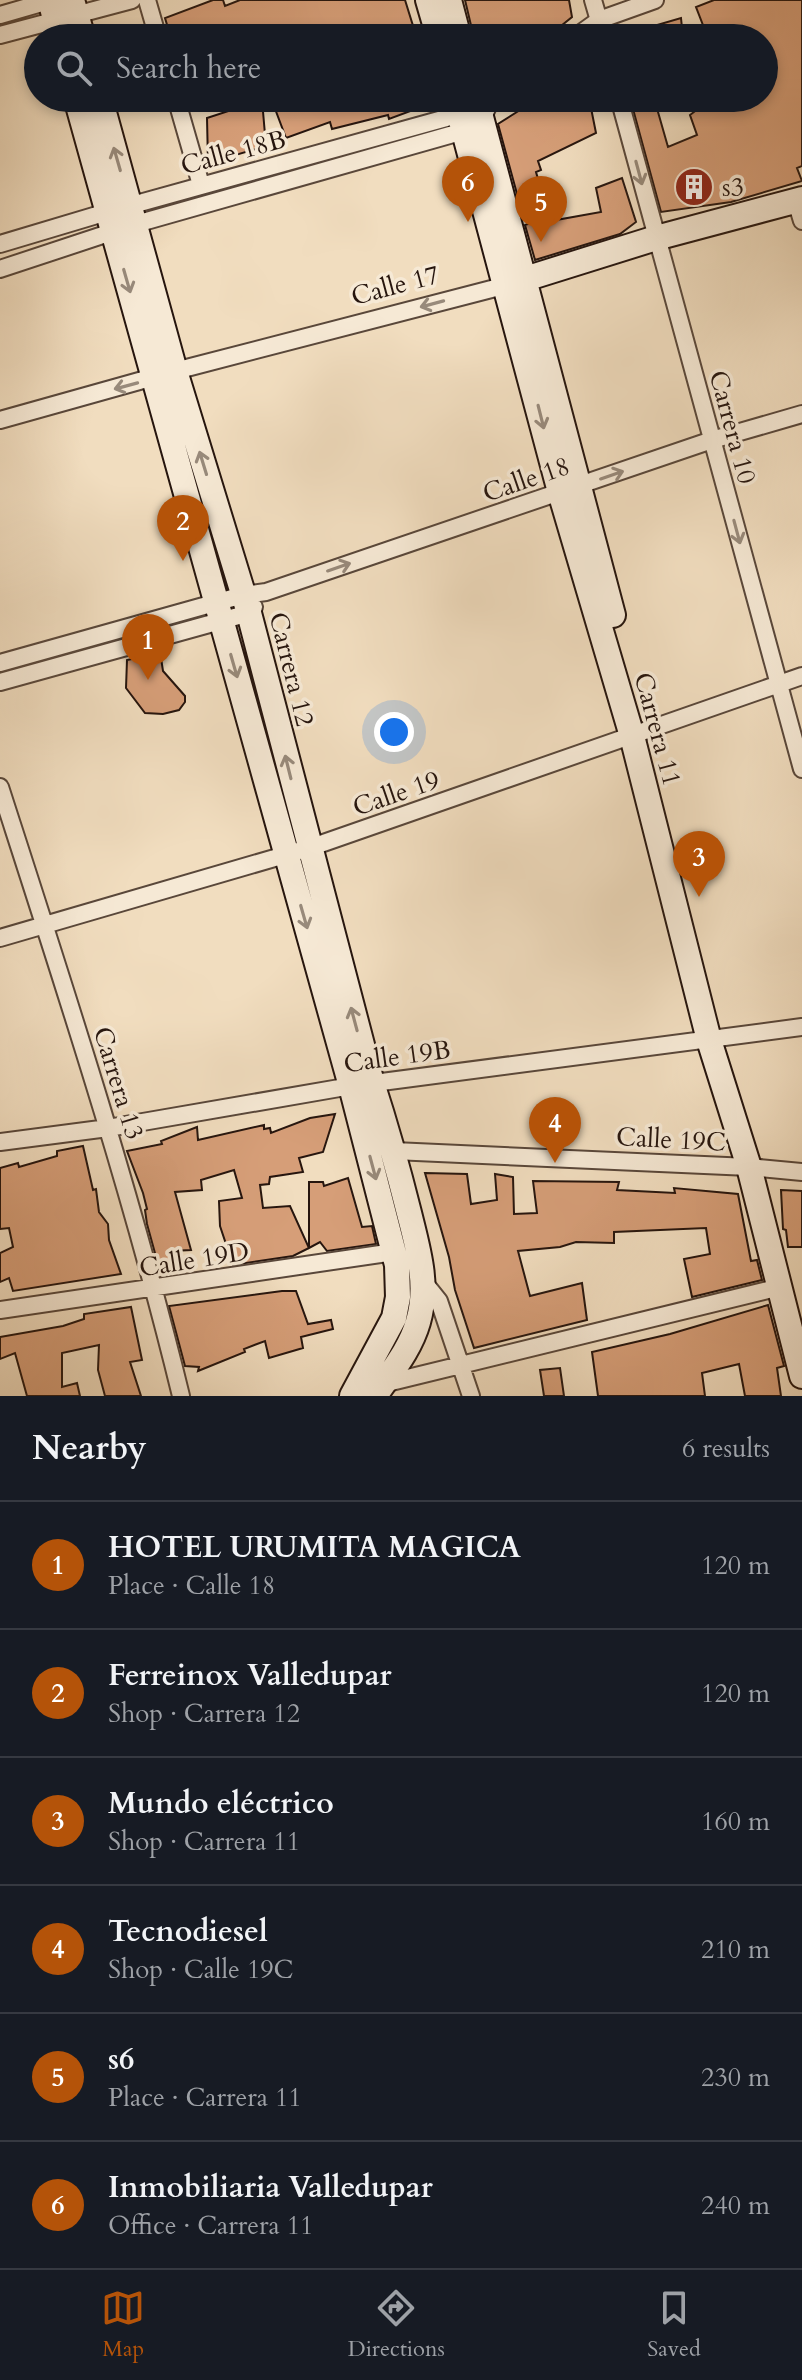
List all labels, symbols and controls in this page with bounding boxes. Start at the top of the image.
search box [24,24,778,112]
icon: search [52,46,96,90]
text: Search here [116,48,261,89]
street label: Calle 18B [177,122,290,183]
one-way arrow [109,147,123,172]
pin: 6 [442,156,494,222]
one-way arrow [633,160,648,186]
building icon: s3 [673,166,715,208]
place label: s3 [722,170,744,205]
pin: 5 [515,176,567,242]
street label: Calle 17 [347,257,443,314]
one-way arrow [121,268,135,293]
one-way arrow [419,298,445,313]
street label: Carrera 10 [701,366,764,488]
one-way arrow [114,379,140,394]
one-way arrow [534,403,549,429]
street label: Calle 18 [478,448,574,511]
one-way arrow [195,451,210,477]
one-way arrow [599,466,624,481]
pin: 2 [157,495,209,561]
one-way arrow [731,519,746,545]
one-way arrow [327,559,352,574]
street label: Carrera 12 [260,608,323,730]
pin: 1 [122,614,174,680]
one-way arrow [228,653,243,679]
street label: Carrera 11 [626,668,689,790]
your location [374,712,414,752]
one-way arrow [280,755,295,781]
street label: Calle 19 [348,762,444,825]
pin: 3 [673,831,725,897]
one-way arrow [298,903,313,929]
one-way arrow [346,1006,361,1032]
street label: Carrera 13 [85,1022,152,1144]
street label: Calle 19B [341,1032,453,1081]
pin: 4 [529,1097,581,1163]
street label: Calle 19C [615,1119,727,1160]
one-way arrow [366,1154,381,1180]
street label: Calle 19D [137,1234,252,1285]
text: Nearby [32,1425,147,1471]
text: 6 results [682,1431,770,1466]
text: HOTEL URUMITA MAGICA [108,1527,521,1568]
text: 1 [51,1548,65,1583]
text: 120 m [701,1548,770,1583]
text: Place · Calle 18 [108,1568,275,1603]
text: Ferreinox Valledupar [108,1655,392,1696]
text: 2 [51,1676,65,1711]
text: 120 m [701,1676,770,1711]
text: Shop · Carrera 12 [108,1696,300,1731]
text: Mundo eléctrico [108,1783,334,1824]
text: 3 [51,1804,65,1839]
text: 160 m [701,1804,770,1839]
text: Shop · Carrera 11 [108,1824,300,1859]
text: Tecnodiesel [108,1911,268,1952]
text: 4 [51,1932,65,1967]
text: 210 m [701,1932,770,1967]
text: Shop · Calle 19C [108,1952,293,1987]
text: s6 [108,2039,134,2080]
text: 5 [51,2060,65,2095]
text: 230 m [701,2060,770,2095]
text: Place · Carrera 11 [108,2080,302,2115]
text: Inmobiliaria Valledupar [108,2167,433,2208]
text: 6 [51,2188,65,2223]
text: 240 m [701,2188,770,2223]
text: Office · Carrera 11 [108,2208,313,2243]
tab: Map [101,2286,145,2364]
tab: Directions [348,2286,445,2364]
tab: Saved [647,2286,701,2364]

